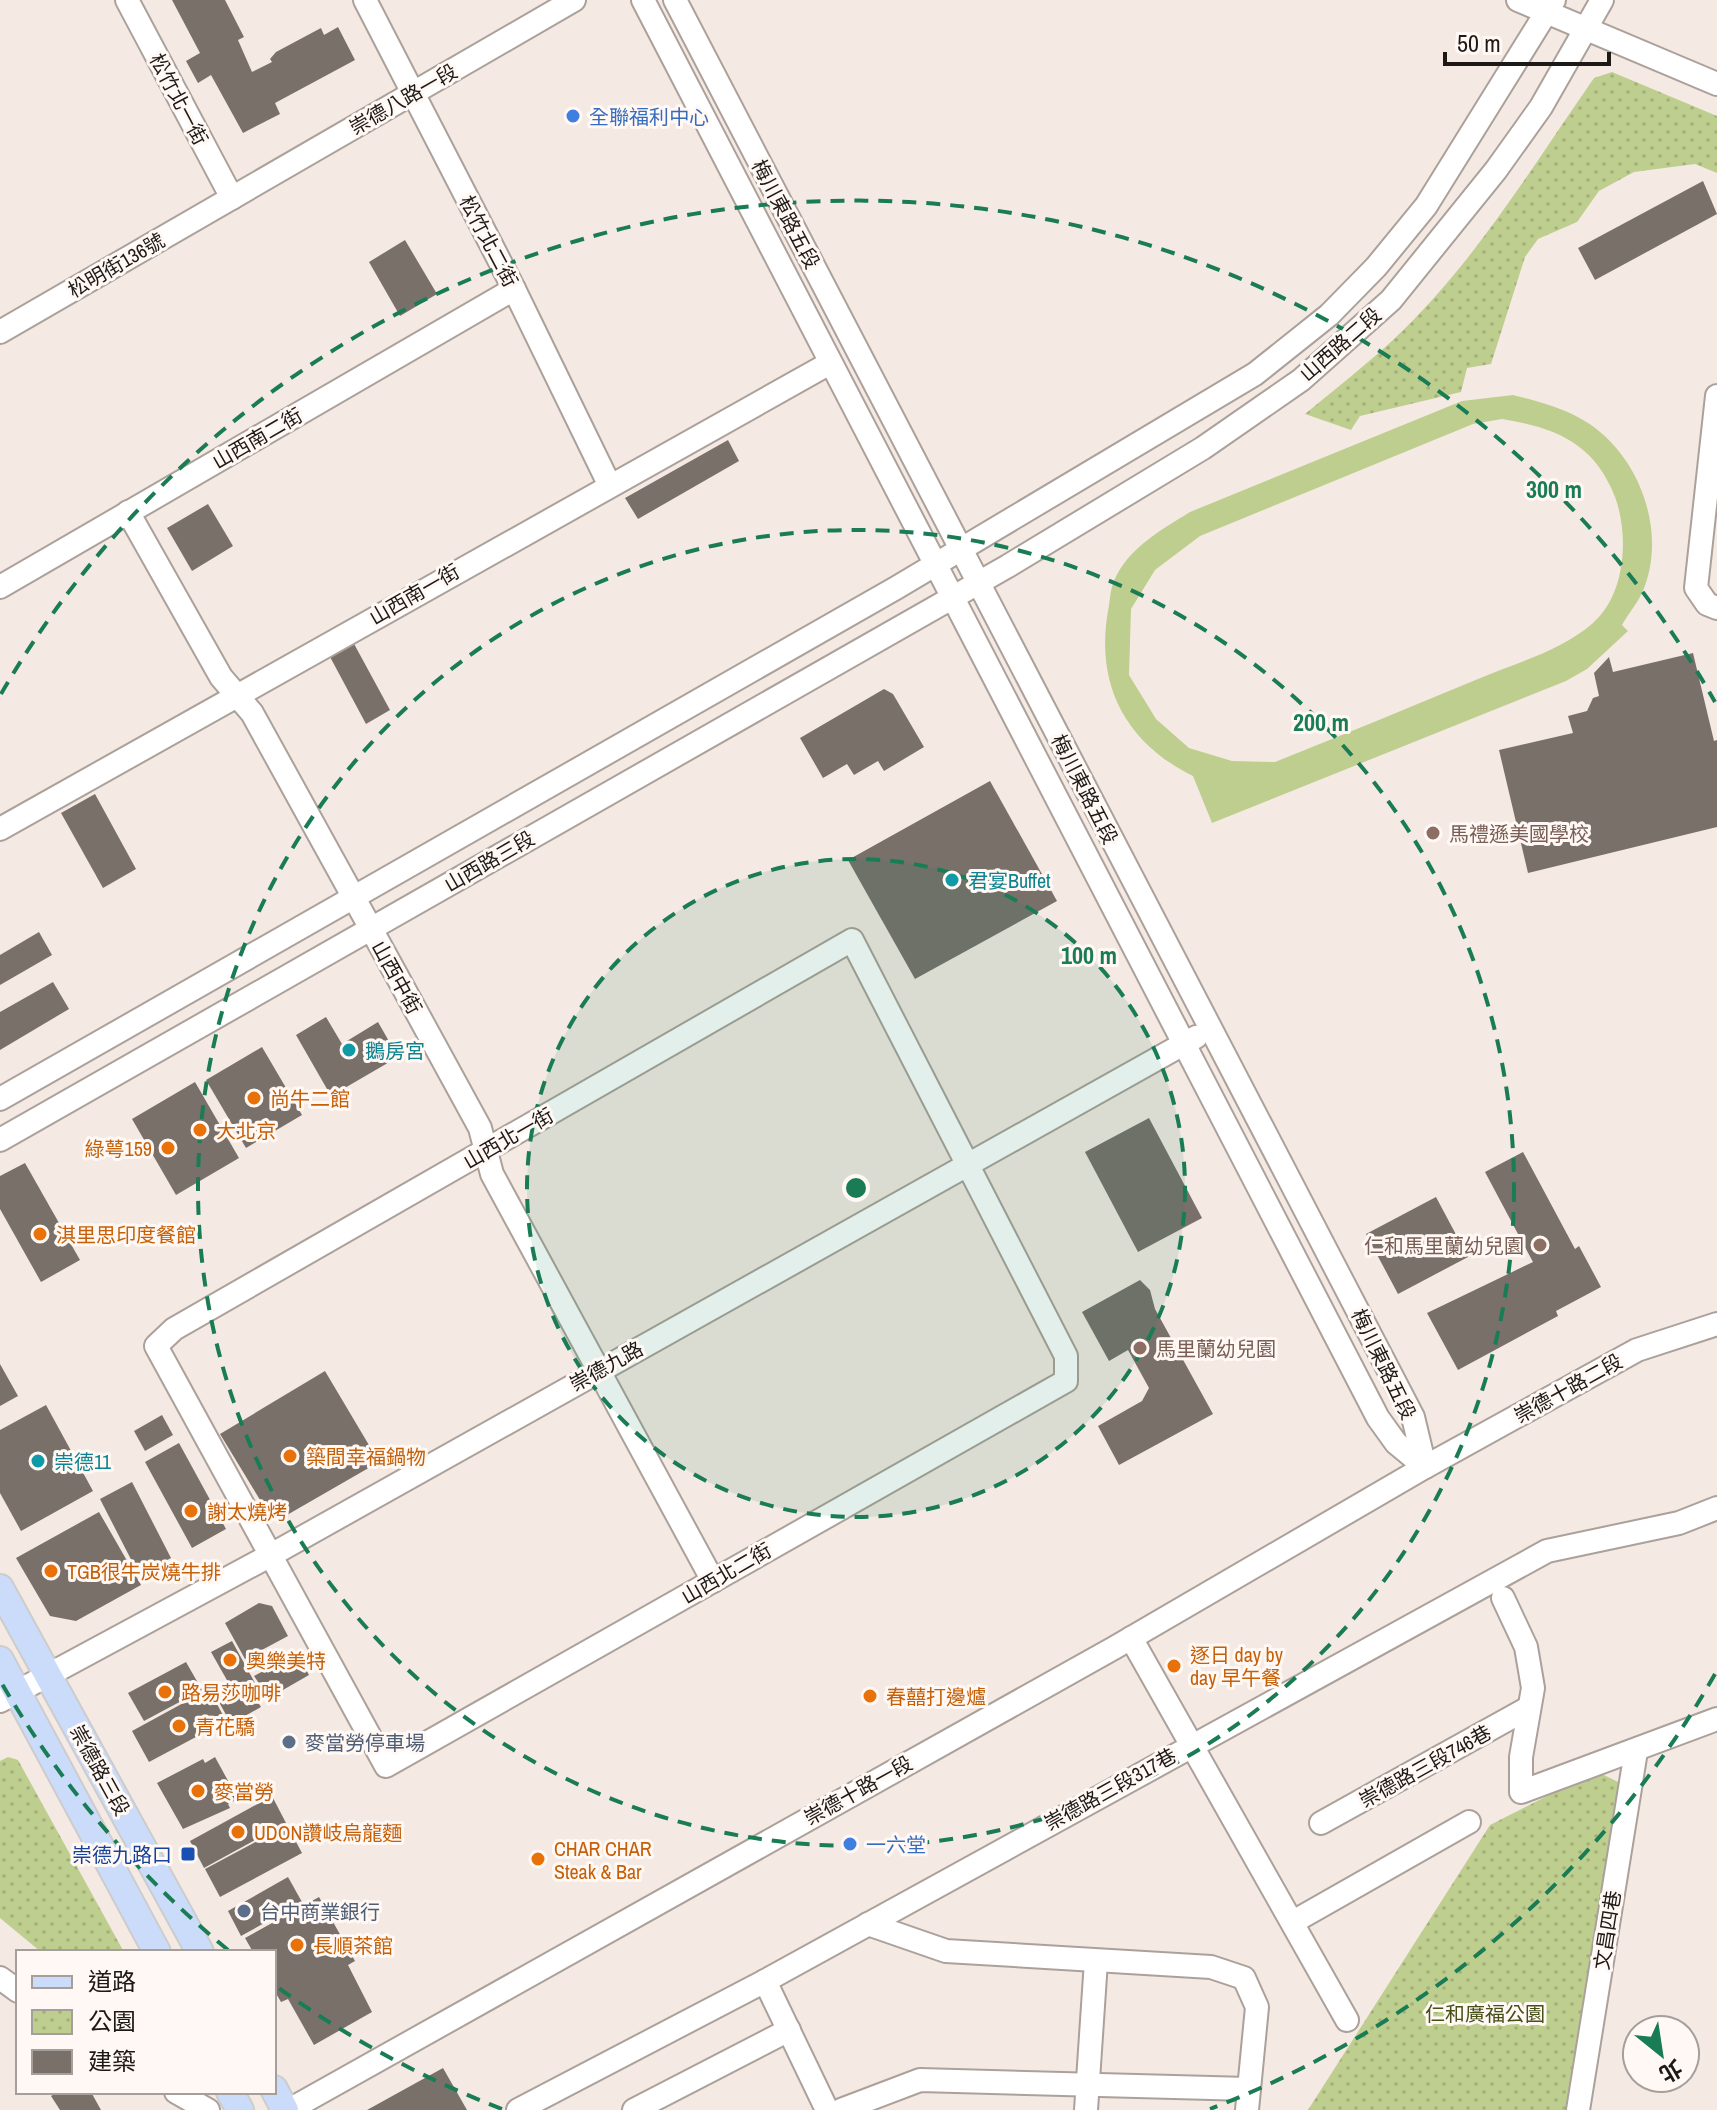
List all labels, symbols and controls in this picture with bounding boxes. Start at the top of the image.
scale bar [1445,16,1609,66]
text: 50 m [1457,27,1501,59]
street label: 松竹北一街 [144,49,214,149]
street label: 崇德八路一段 [344,57,462,141]
place label: 全聯福利中心 [589,103,709,130]
marker: 全聯福利中心 [564,107,582,125]
street label: 梅川東路五段 [746,155,826,273]
street label: 松竹北二街 [454,191,524,291]
street label: 松明街136號 [63,226,169,304]
street label: 山西路二段 [1293,301,1387,387]
street label: 山西南二街 [207,401,307,475]
text: 300 m [1526,473,1582,505]
street label: 山西南一街 [364,557,464,631]
text: 200 m [1293,706,1349,738]
street label: 梅川東路五段 [1046,729,1124,849]
place label: 馬禮遜美國學校 [1449,820,1589,847]
street label: 山西路三段 [439,824,539,898]
marker: 馬禮遜美國學校 [1424,824,1442,842]
place label: 君宴Buffet [968,867,1051,894]
marker: 君宴Buffet [943,871,961,889]
street label: 山西中街 [366,935,428,1019]
text: 100 m [1061,939,1117,971]
place label: 鵝房宮 [365,1037,425,1064]
marker: 鵝房宮 [340,1041,358,1059]
place label: 尚牛二館 [270,1085,350,1112]
marker: 尚牛二館 [245,1089,263,1107]
street label: 山西北一街 [458,1101,558,1175]
place label: 大北京 [216,1117,276,1144]
marker: 大北京 [191,1121,209,1139]
place label: 綠萼159 [85,1135,152,1162]
marker: 綠萼159 [159,1139,177,1157]
centre of rings [842,1174,870,1202]
place label: 淇里思印度餐館 [56,1221,196,1248]
marker: 淇里思印度餐館 [31,1225,49,1243]
place label: 仁和馬里蘭幼兒園 [1364,1232,1524,1259]
marker: 仁和馬里蘭幼兒園 [1531,1236,1549,1254]
street label: 梅川東路五段 [1346,1304,1422,1424]
street label: 崇德九路 [564,1335,648,1397]
place label: 馬里蘭幼兒園 [1156,1335,1276,1362]
marker: 馬里蘭幼兒園 [1131,1339,1149,1357]
street label: 崇德十路二段 [1509,1347,1627,1429]
place label: 築間幸福鍋物 [306,1443,426,1470]
marker: 築間幸福鍋物 [281,1447,299,1465]
place label: 崇德11 [54,1448,111,1475]
marker: 崇德11 [29,1452,47,1470]
place label: 謝太燒烤 [207,1498,287,1525]
marker: 謝太燒烤 [182,1502,200,1520]
street label: 山西北二街 [676,1536,776,1610]
place label: TGB很牛炭燒牛排 [67,1558,221,1585]
marker: TGB很牛炭燒牛排 [42,1562,60,1580]
place label: 逐日 day by day 早午餐 [1190,1641,1284,1691]
place label: 奧樂美特 [246,1647,326,1674]
marker: 奧樂美特 [221,1651,239,1669]
marker: 逐日 day by day 早午餐 [1165,1657,1183,1675]
place label: 路易莎咖啡 [181,1679,281,1706]
marker: 路易莎咖啡 [156,1683,174,1701]
place label: 春囍打邊爐 [886,1683,986,1710]
marker: 春囍打邊爐 [861,1687,879,1705]
place label: 青花驕 [195,1713,255,1740]
marker: 青花驕 [170,1717,188,1735]
street label: 崇德路三段746巷 [1354,1718,1496,1814]
street label: 崇德路三段 [64,1720,136,1820]
place label: 麥當勞停車場 [305,1729,425,1756]
marker: 麥當勞停車場 [280,1733,298,1751]
street label: 崇德路三段317巷 [1039,1741,1181,1837]
street label: 崇德十路一段 [799,1749,917,1831]
place label: 麥當勞 [214,1778,274,1805]
marker: 麥當勞 [189,1782,207,1800]
place label: UDON讚岐烏龍麵 [254,1819,402,1846]
marker: UDON讚岐烏龍麵 [229,1823,247,1841]
place label: 一六堂 [866,1831,926,1858]
place label: CHAR CHAR Steak & Bar [554,1835,652,1885]
marker: 一六堂 [841,1835,859,1853]
place label: 崇德九路口 [72,1841,172,1868]
marker: 崇德九路口 [179,1845,197,1863]
marker: CHAR CHAR Steak & Bar [529,1850,547,1868]
street label: 文昌四巷 [1587,1888,1627,1972]
place label: 台中商業銀行 [260,1898,380,1925]
marker: 台中商業銀行 [235,1902,253,1920]
place label: 長順茶館 [313,1932,393,1959]
marker: 長順茶館 [288,1936,306,1954]
legend [16,1950,276,2094]
text: 道路 [88,1965,136,1997]
park label: 仁和廣福公園 [1425,2000,1545,2027]
text: 公園 [88,2005,136,2037]
north arrow [1621,2014,1701,2094]
text: 建築 [88,2045,136,2077]
text: 北 [1654,2053,1688,2090]

